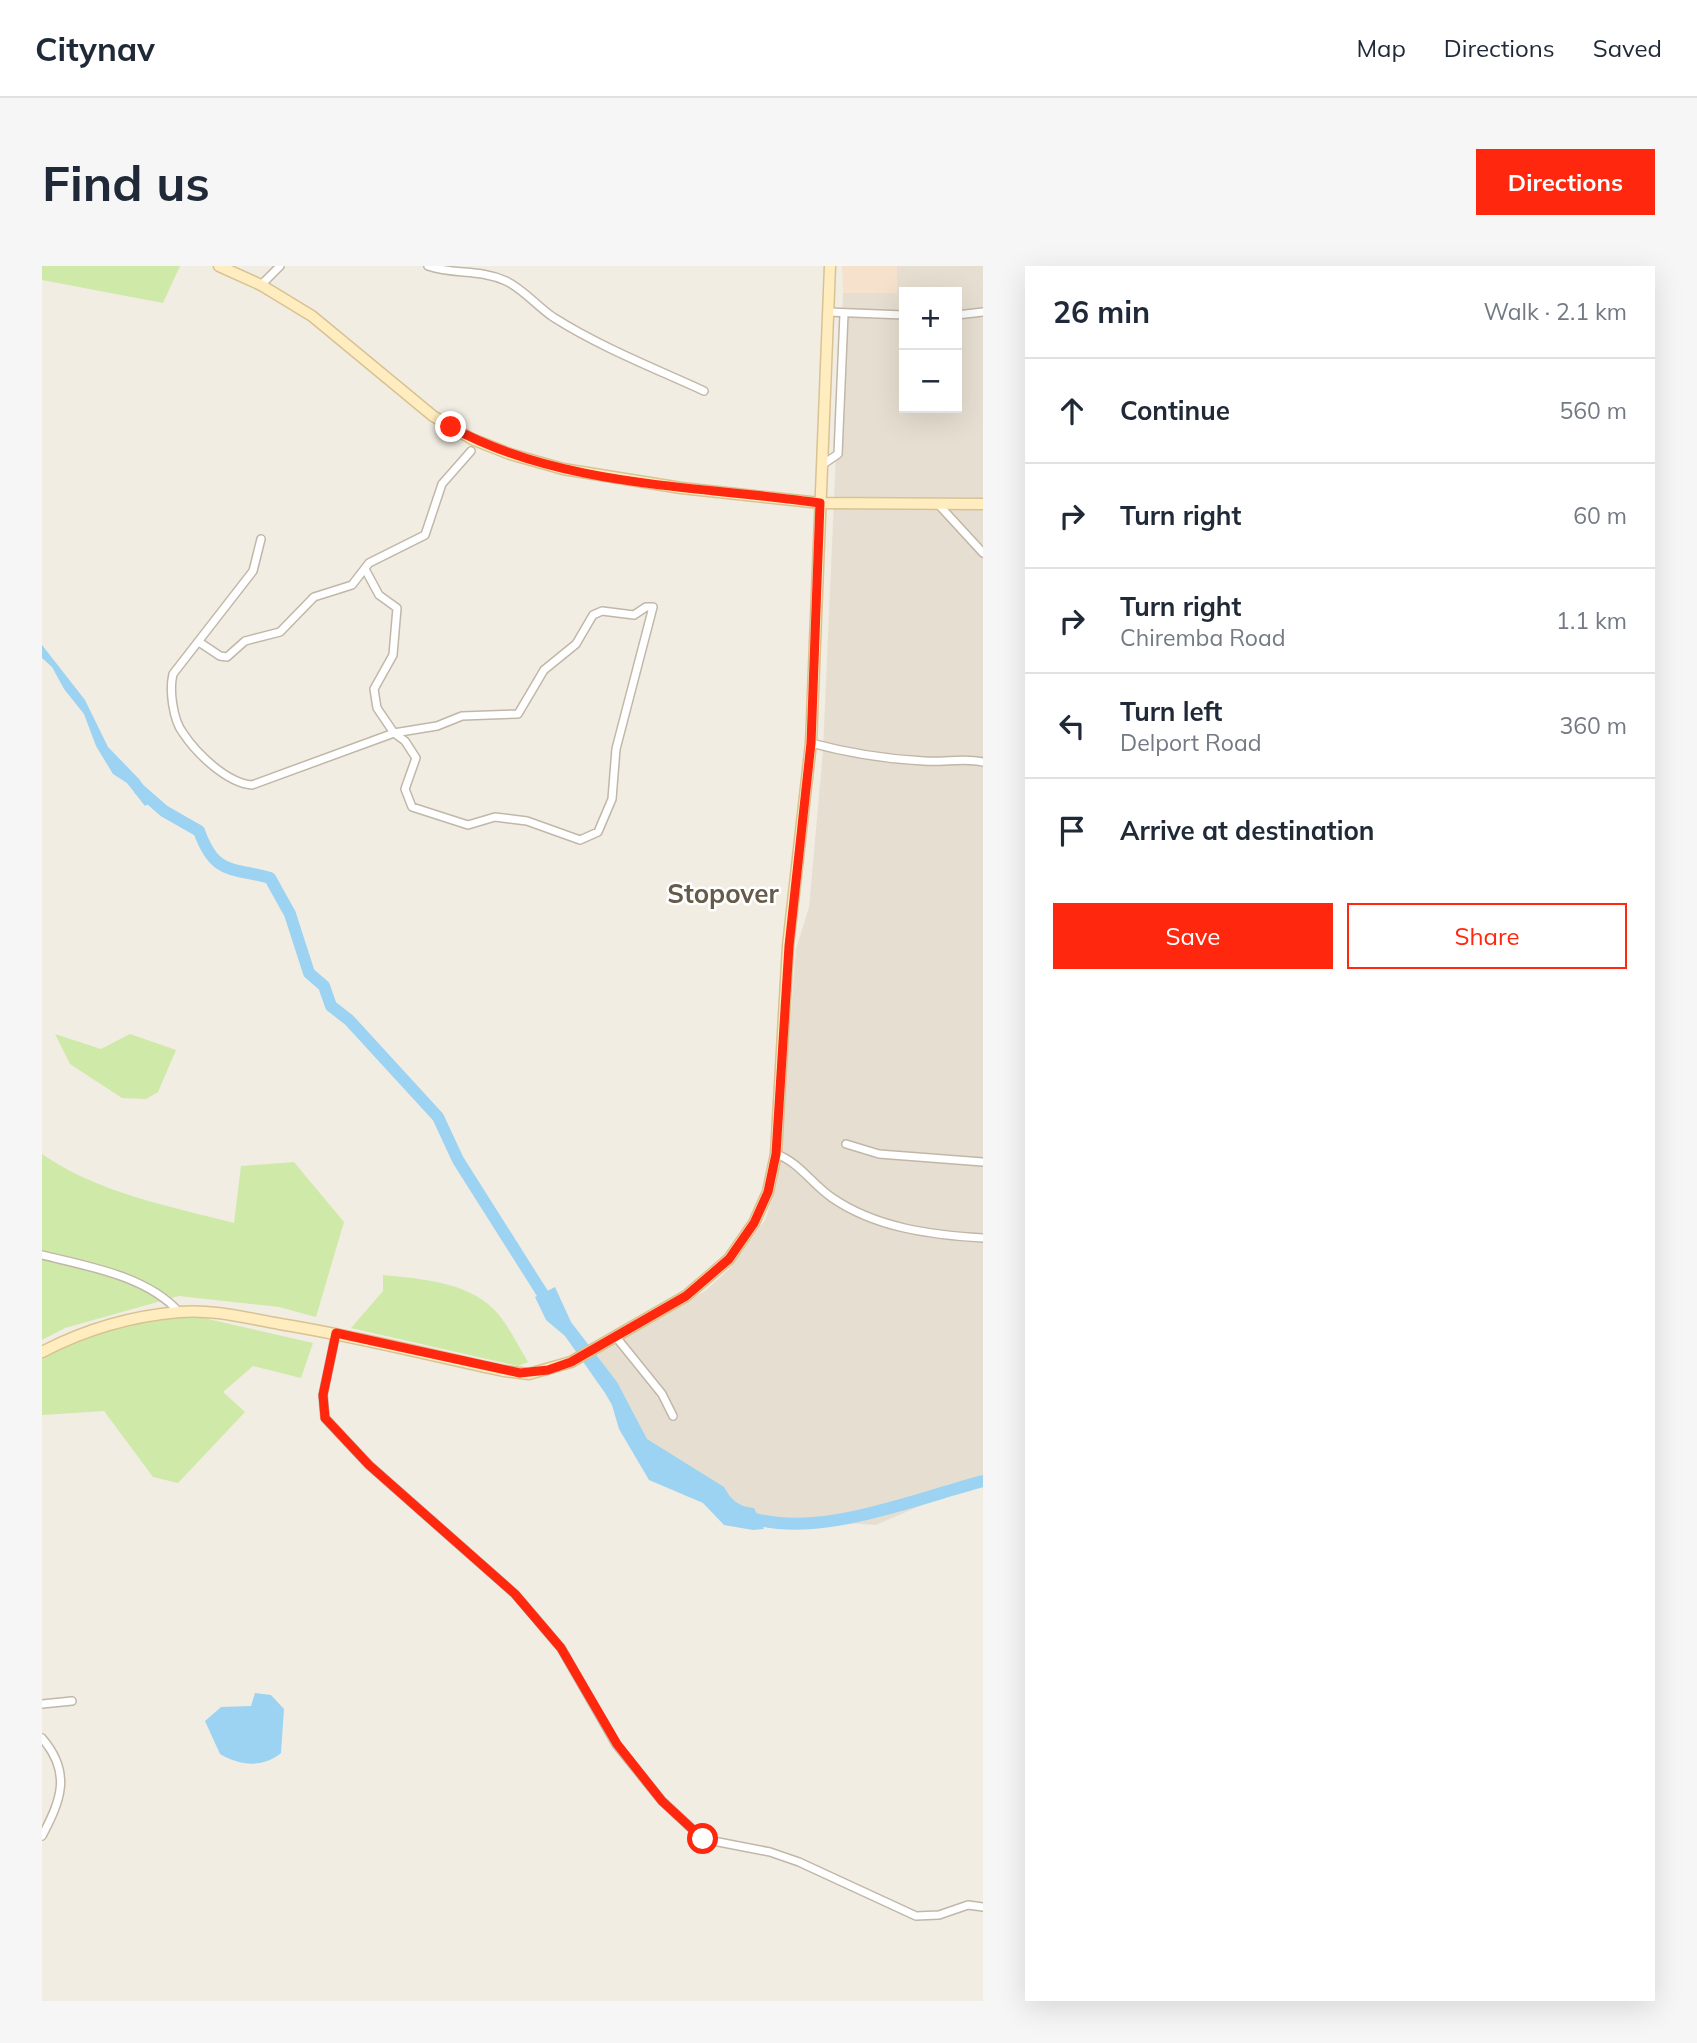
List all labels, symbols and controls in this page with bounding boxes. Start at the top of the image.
text: Citynav [35,28,155,69]
text: Map [1356,33,1406,63]
text: Directions [1444,33,1555,63]
text: Saved [1593,33,1662,63]
button: Directions [1476,149,1655,215]
text: Find us [42,152,210,213]
map controls [899,287,962,413]
button: + [899,287,962,350]
text: 26 min [1053,293,1150,331]
text: Walk · 2.1 km [1483,297,1627,326]
button: − [899,350,962,413]
icon: ahead [1053,392,1091,430]
text: Continue [1120,394,1230,427]
text: 560 m [1559,396,1627,425]
route end [435,411,466,442]
icon: right [1053,497,1091,535]
text: Turn right [1120,499,1241,532]
text: 60 m [1573,501,1627,530]
text: Turn right [1120,590,1241,623]
icon: right [1053,602,1091,640]
text: 1.1 km [1556,606,1627,635]
text: Chiremba Road [1120,623,1286,652]
text: Turn left [1120,695,1222,728]
icon: left [1053,707,1091,745]
text: 360 m [1559,711,1627,740]
text: Delport Road [1120,728,1262,757]
icon: arrive [1053,812,1091,850]
text: Arrive at destination [1120,814,1375,847]
district label: Stopover [667,877,779,910]
button: Save [1053,903,1333,969]
button: Share [1347,903,1627,969]
route start [687,1823,718,1854]

